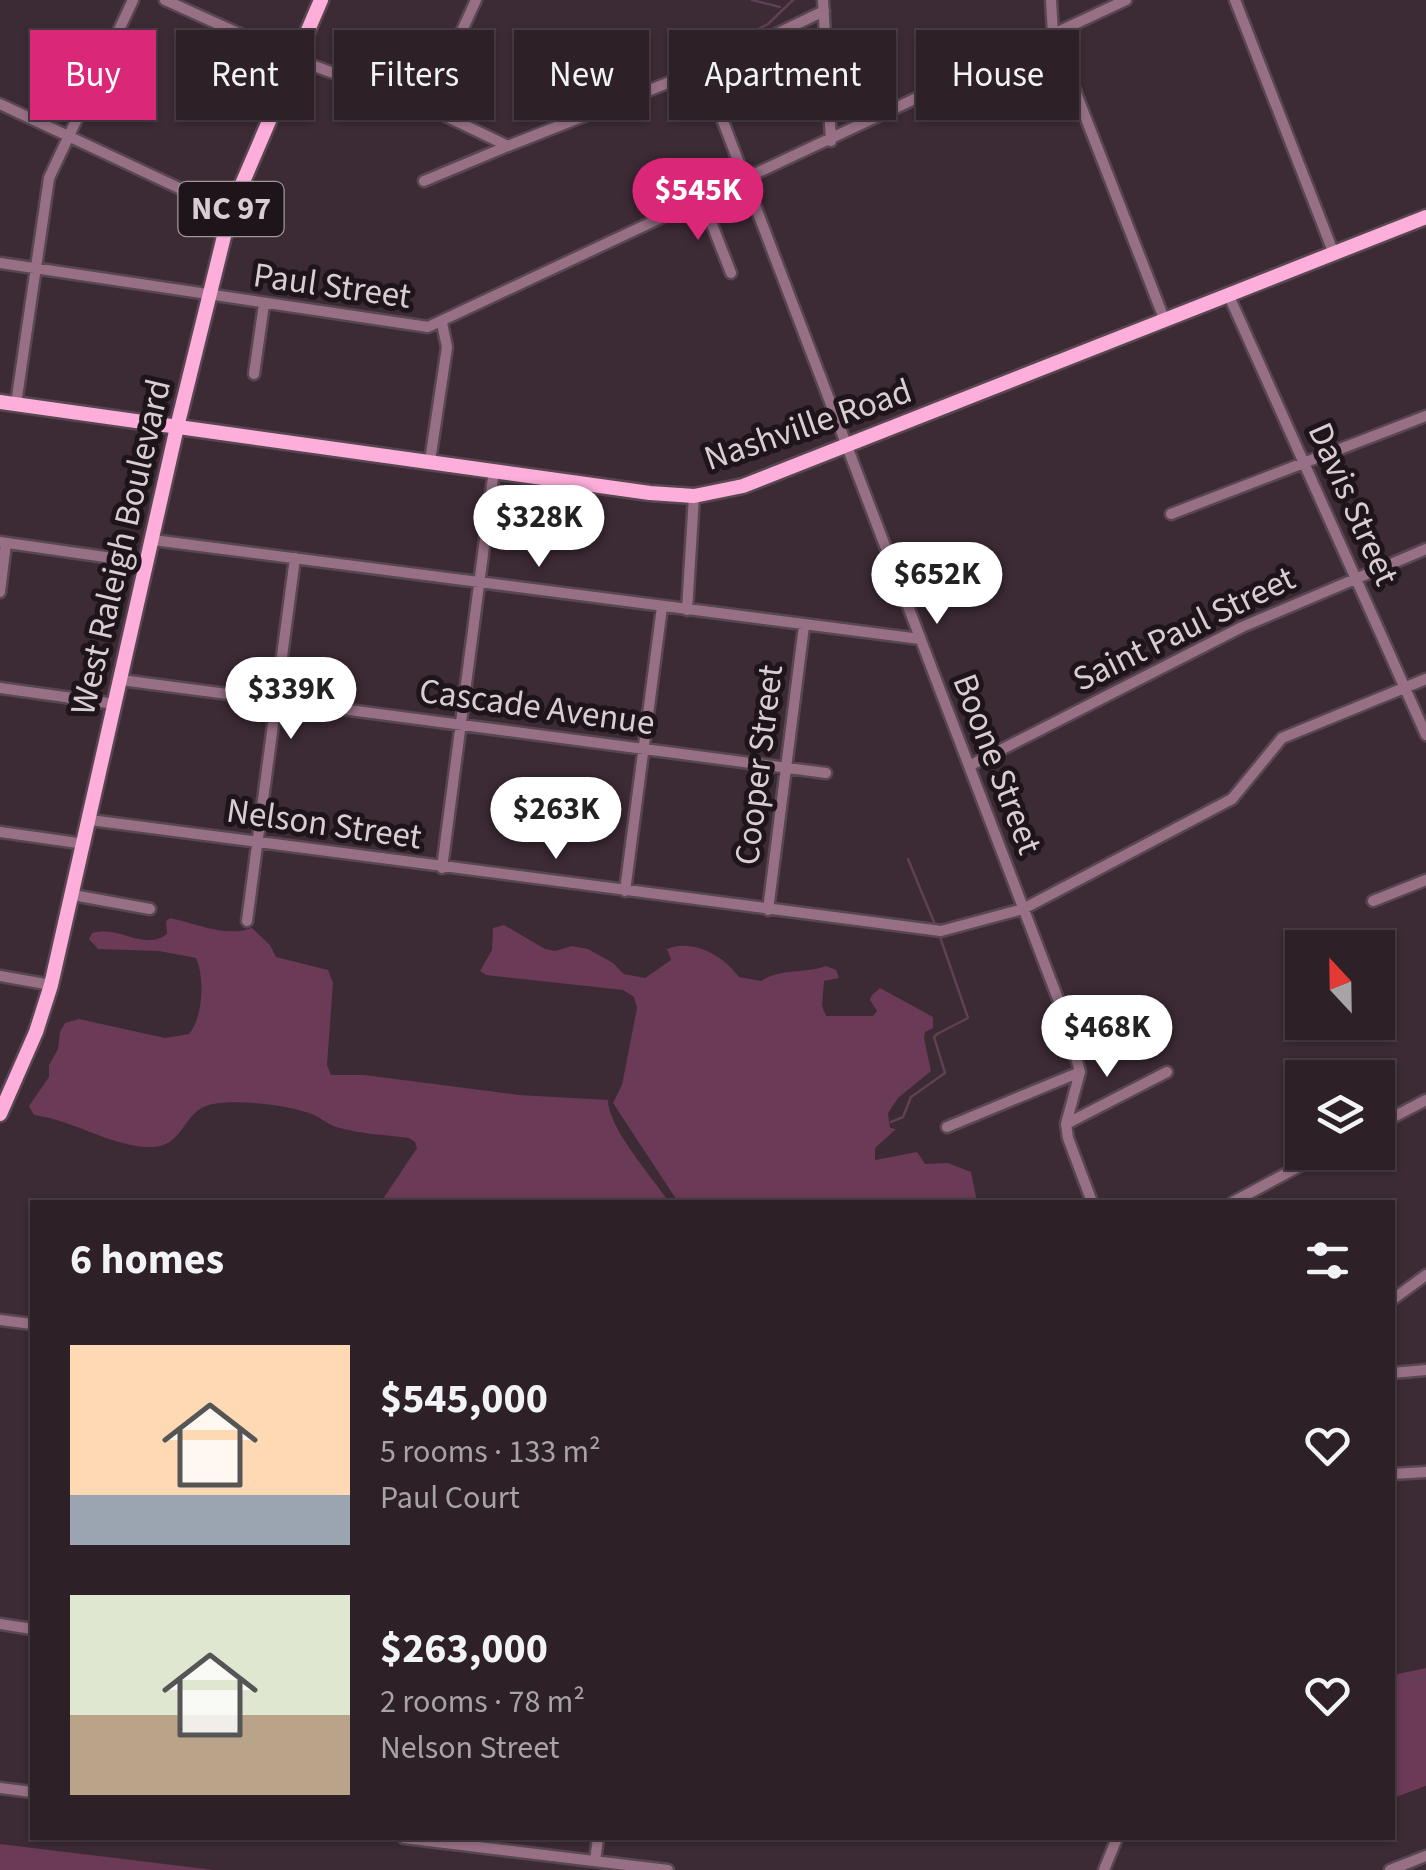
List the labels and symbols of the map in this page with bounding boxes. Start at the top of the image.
pin: $545K [628,158,768,243]
road number: NC 97 [178,182,284,236]
street label: Paul Street [250,250,414,322]
street label: Nashville Road [698,366,918,484]
street label: West Raleigh Boulevard [58,374,184,720]
street label: Davis Street [1295,415,1411,594]
pin: $328K [469,485,609,570]
pin: $652K [867,542,1007,627]
street label: Saint Paul Street [1064,554,1304,704]
pin: $339K [221,657,361,742]
street label: Cooper Street [722,662,796,868]
street label: Cascade Avenue [416,666,658,748]
street label: Boone Street [940,666,1054,862]
pin: $263K [486,777,626,862]
street label: Nelson Street [223,786,425,862]
north arrow [1285,930,1395,1040]
pin: $468K [1037,995,1177,1080]

